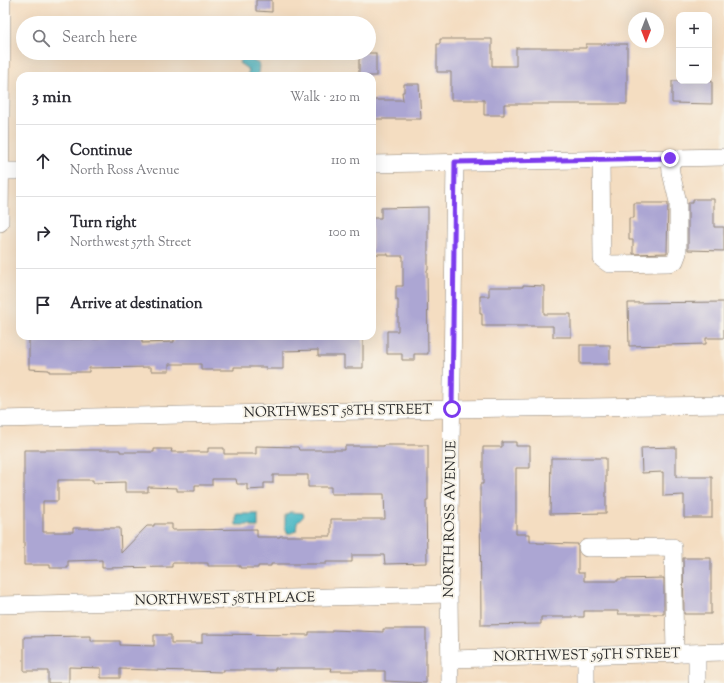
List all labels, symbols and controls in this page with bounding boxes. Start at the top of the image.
north arrow [628,12,664,48]
map controls [676,12,712,84]
button: + [676,12,712,48]
search box [16,16,376,60]
icon: search [30,27,52,49]
text: Search here [62,28,137,49]
button: − [676,48,712,84]
text: 3 min [32,86,71,110]
text: Walk · 210 m [290,89,360,107]
text: Continue [70,141,132,162]
route end [661,149,679,167]
icon: ahead [32,150,54,172]
text: 110 m [331,152,360,170]
text: North Ross Avenue [70,162,180,180]
text: Turn right [70,213,136,234]
icon: right [32,222,54,244]
text: 100 m [328,224,360,242]
text: Northwest 57th Street [70,234,191,252]
icon: arrive [32,294,54,316]
text: Arrive at destination [70,294,203,315]
street label: NORTHWEST 58TH STREET [243,400,433,424]
route start [443,400,461,418]
street label: NORTH ROSS AVENUE [440,440,462,598]
street label: NORTHWEST 58TH PLACE [135,588,316,612]
street label: NORTHWEST 59TH STREET [493,644,681,668]

